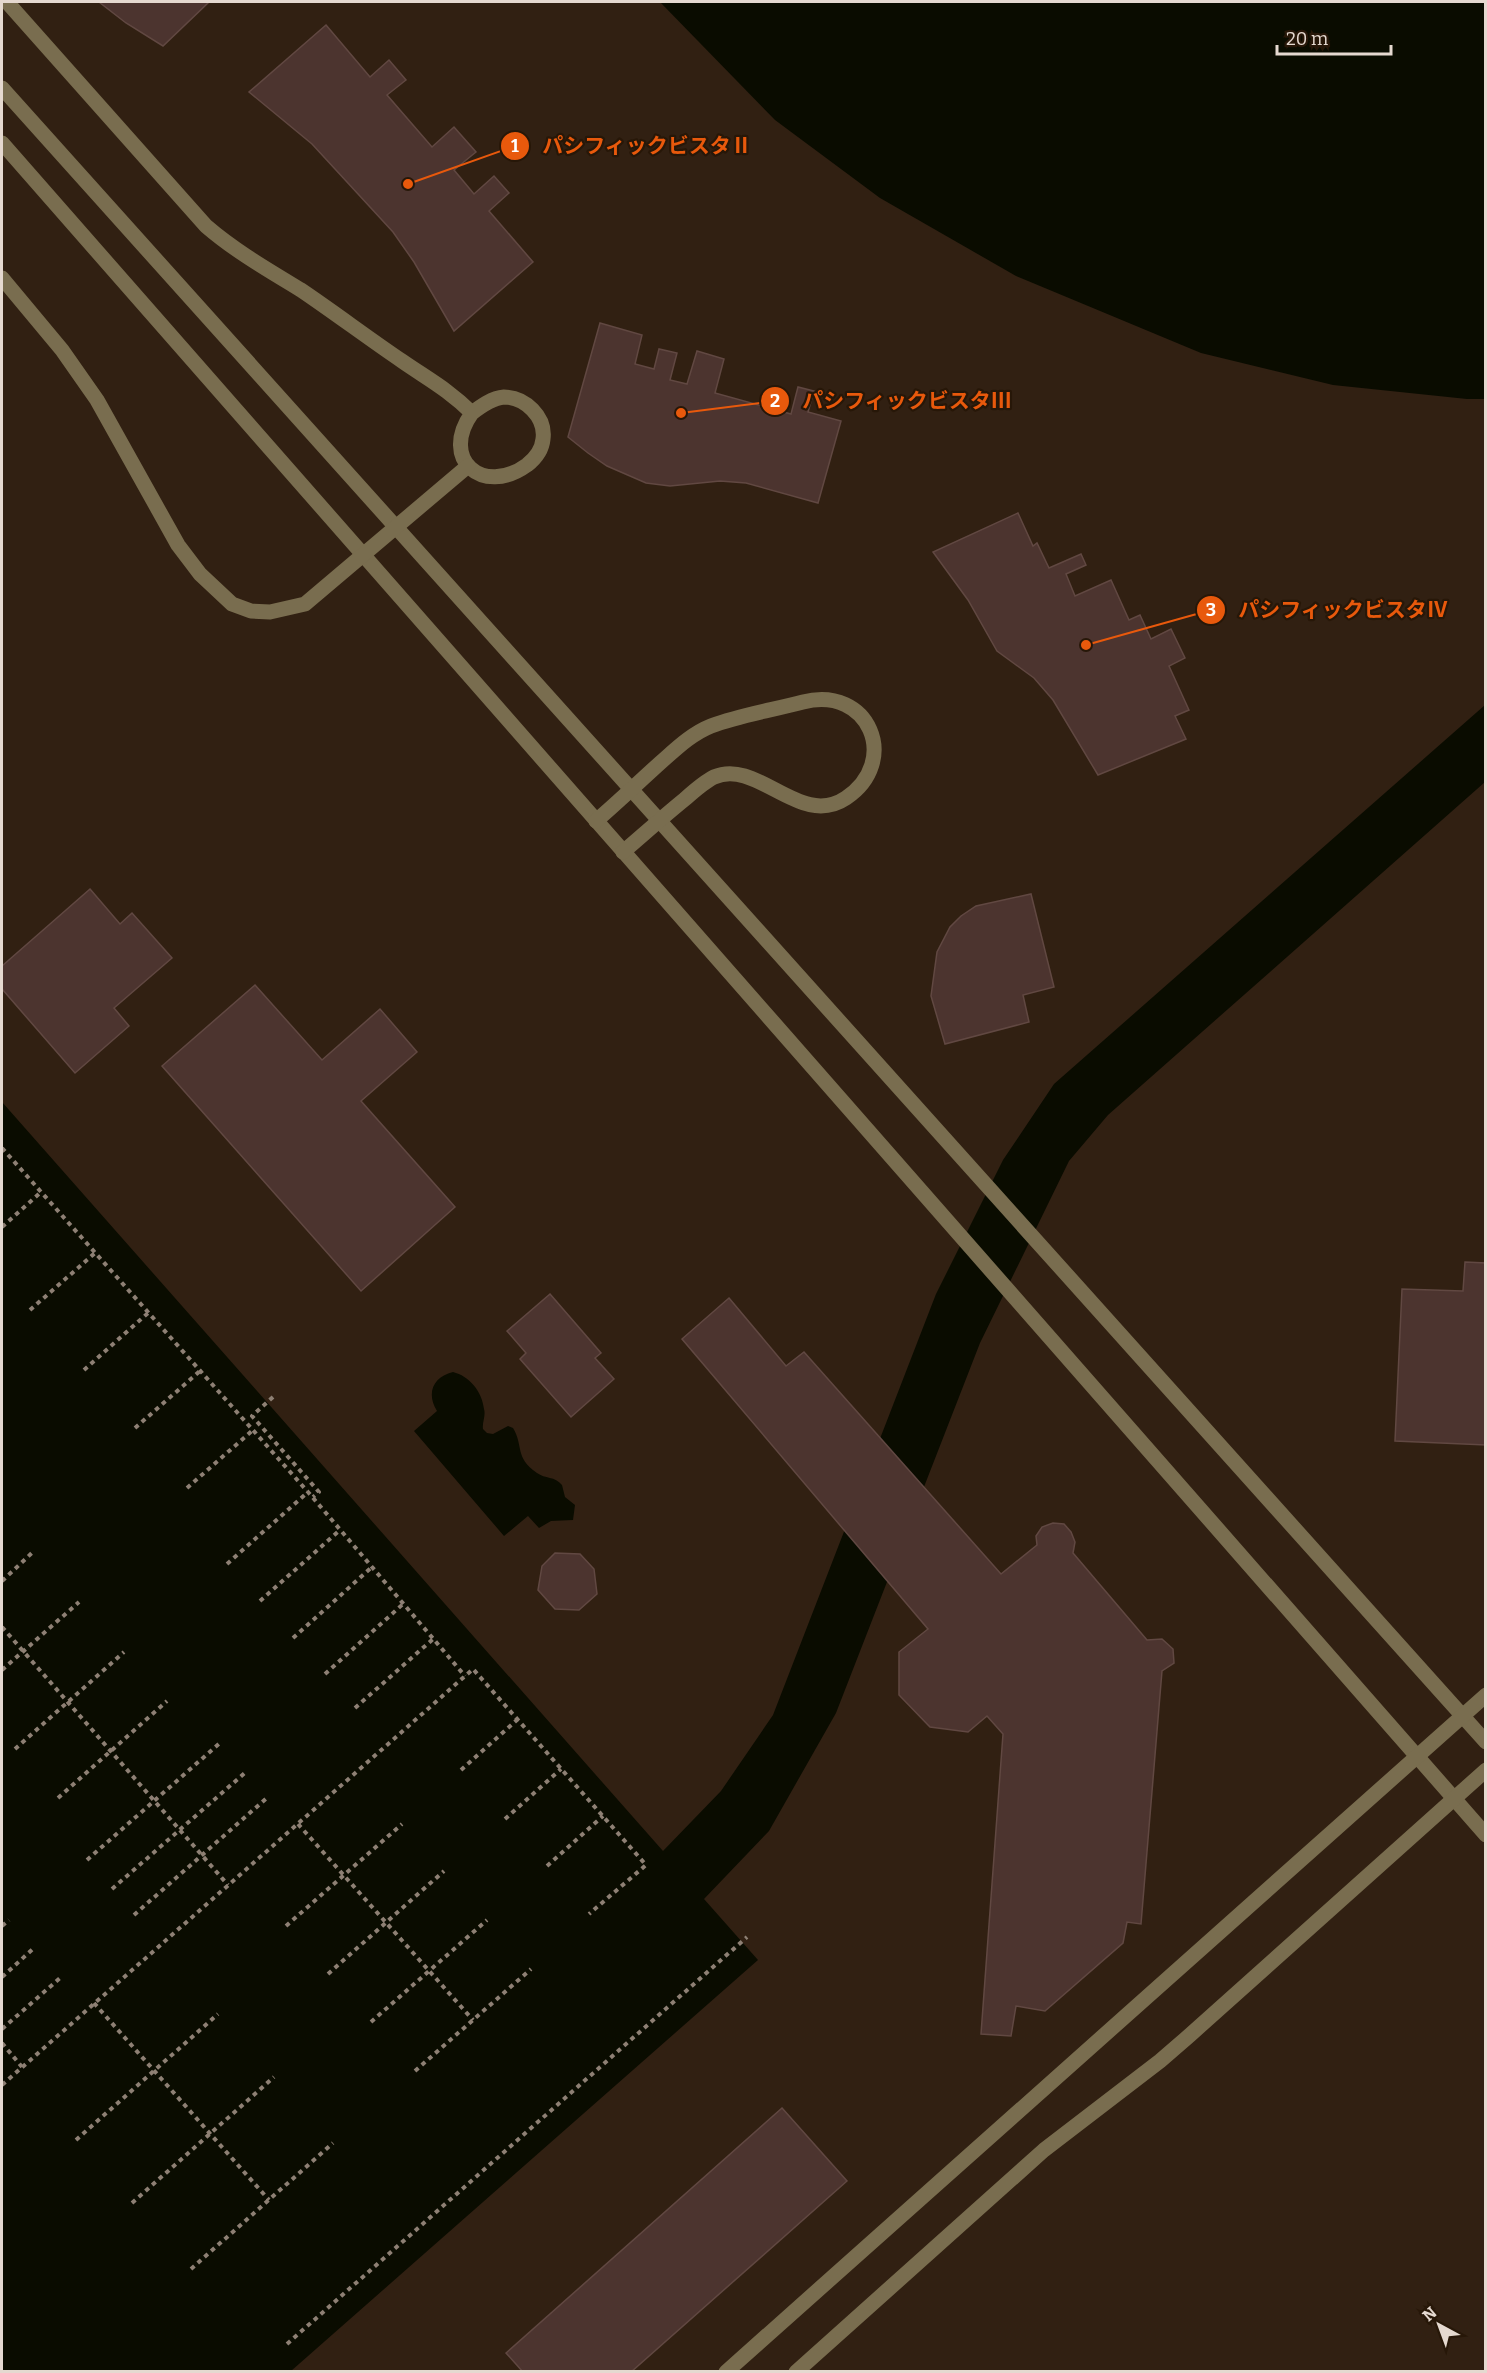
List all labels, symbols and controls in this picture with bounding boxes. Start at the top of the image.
scale bar [1277,18,1391,56]
text: 20 m [1286,28,1328,50]
callout: パシフィックビスタⅡ [500,126,764,165]
text: パシフィックビスタⅡ [542,133,752,159]
text: 1 [511,135,519,157]
callout: パシフィックビスタⅢ [760,381,1024,420]
text: パシフィックビスタⅢ [802,388,1012,414]
text: 2 [770,390,780,412]
callout: パシフィックビスタⅣ [1196,591,1460,630]
text: パシフィックビスタⅣ [1238,597,1448,623]
text: 3 [1206,599,1216,621]
north arrow [1409,2295,1469,2355]
text: N [1419,2303,1440,2325]

